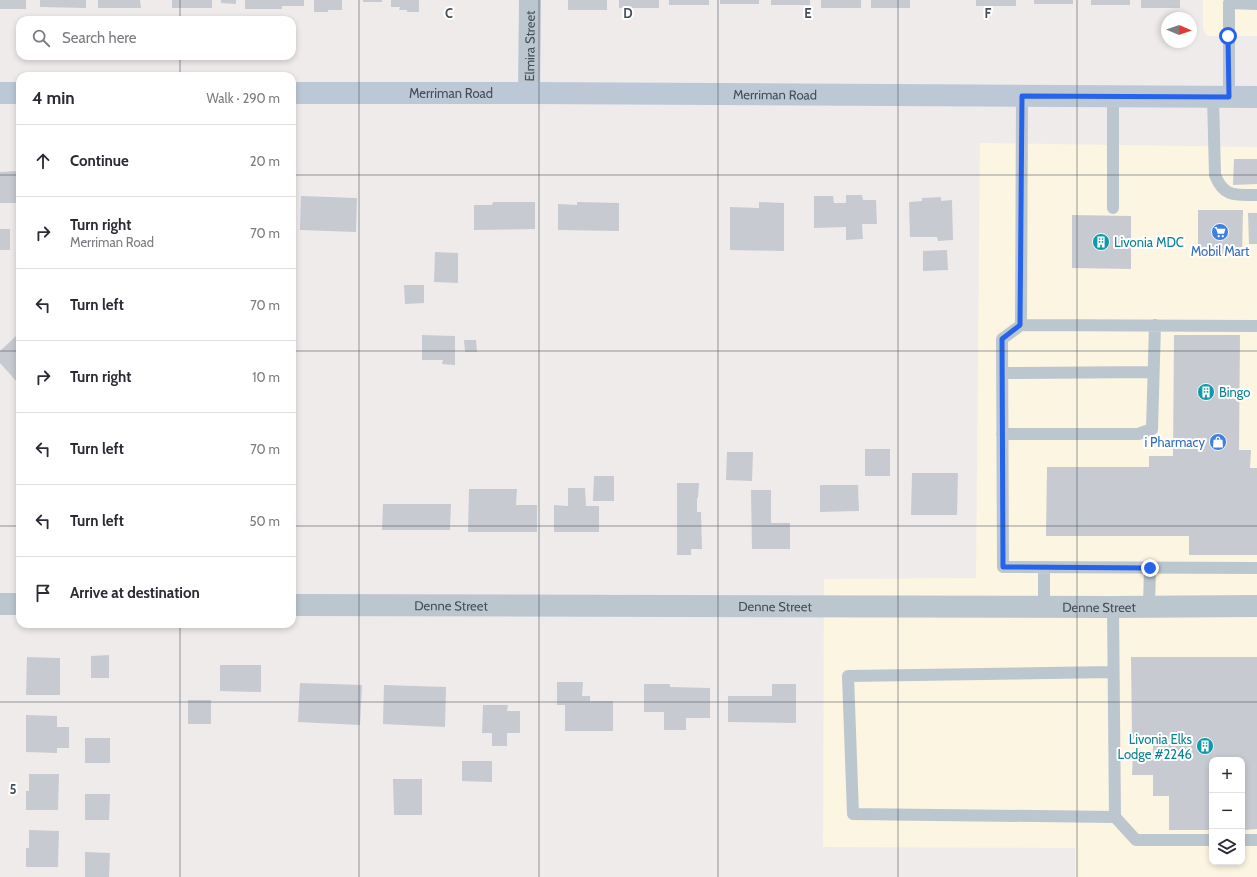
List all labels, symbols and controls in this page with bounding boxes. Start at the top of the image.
text: C [445,5,453,21]
text: D [623,5,633,21]
text: E [804,5,812,21]
text: F [985,5,992,21]
street label: Elmira Street [521,10,538,82]
north arrow [1161,12,1197,48]
search box [16,16,296,60]
icon: search [30,27,52,49]
route start [1219,27,1237,45]
text: Search here [62,29,137,47]
street label: Merriman Road [409,85,493,101]
street label: Merriman Road [733,86,817,103]
text: 4 min [32,88,75,108]
text: Walk · 290 m [207,90,280,106]
icon: ahead [32,150,54,172]
text: Continue [70,152,129,170]
text: 20 m [250,153,280,169]
text: Turn right [70,216,131,234]
icon: right [32,222,54,244]
supermarket icon: Mobil Mart [1210,222,1230,242]
text: 70 m [250,225,280,241]
building icon: Livonia MDC [1091,232,1111,252]
text: Merriman Road [70,234,154,250]
place label: Livonia MDC [1114,234,1184,250]
place label: Mobil Mart [1191,243,1250,259]
icon: left [32,294,54,316]
text: Turn left [70,296,124,314]
text: 70 m [250,297,280,313]
icon: right [32,366,54,388]
text: Turn right [70,368,131,386]
text: 10 m [252,369,280,385]
building icon: Bingo [1196,382,1216,402]
place label: Bingo [1219,384,1250,400]
shop icon: i Pharmacy [1208,432,1228,452]
place label: i Pharmacy [1144,434,1205,450]
icon: left [32,438,54,460]
text: Turn left [70,440,124,458]
text: 70 m [250,441,280,457]
icon: left [32,510,54,532]
text: Turn left [70,512,124,530]
text: 50 m [250,513,280,529]
route end [1141,559,1159,577]
icon: arrive [32,582,54,604]
text: Arrive at destination [70,584,200,602]
street label: Denne Street [414,597,488,613]
street label: Denne Street [738,598,812,614]
street label: Denne Street [1062,599,1136,615]
place label: Livonia Elks Lodge #2246 [1118,731,1193,762]
building icon: Livonia Elks Lodge #2246 [1195,736,1215,756]
map controls [1209,757,1245,865]
button: + [1209,757,1245,793]
text: 5 [10,781,17,797]
button: − [1209,793,1245,829]
button: layers [1209,829,1245,865]

